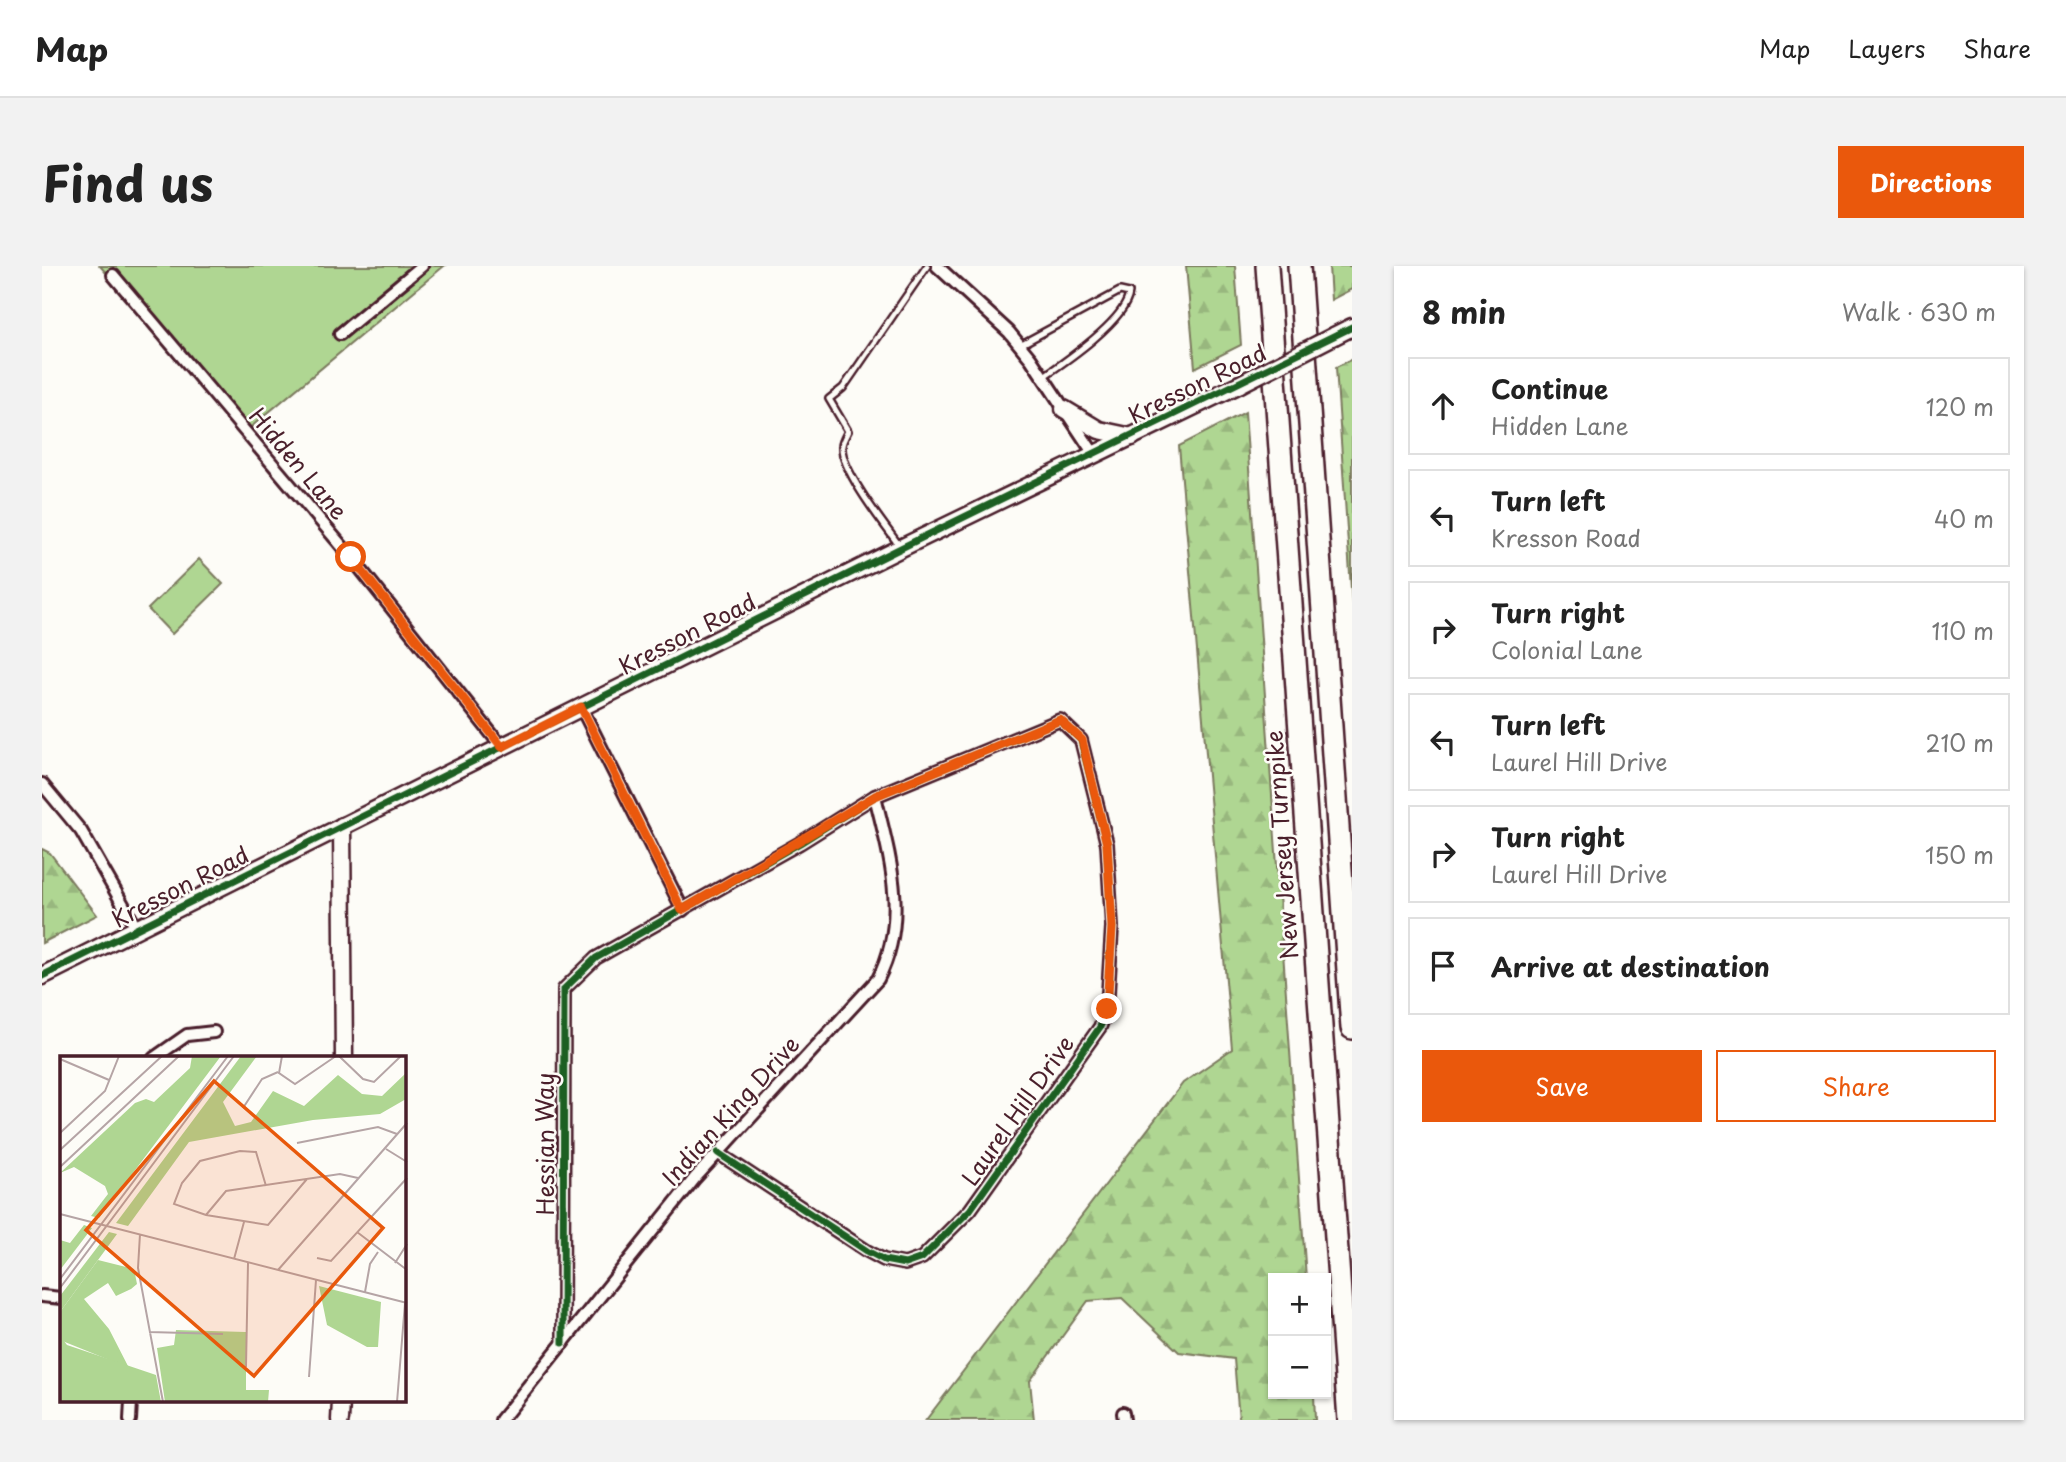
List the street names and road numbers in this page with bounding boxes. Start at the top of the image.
street label: Kresson Road [1122,334,1272,432]
street label: Hidden Lane [241,399,357,527]
street label: Kresson Road [612,583,762,683]
street label: New Jersey Turnpike [1256,729,1306,961]
street label: Kresson Road [105,836,255,936]
street label: Indian King Drive [653,1027,807,1193]
street label: Laurel Hill Drive [952,1028,1082,1192]
street label: Hessian Way [527,1073,562,1215]

